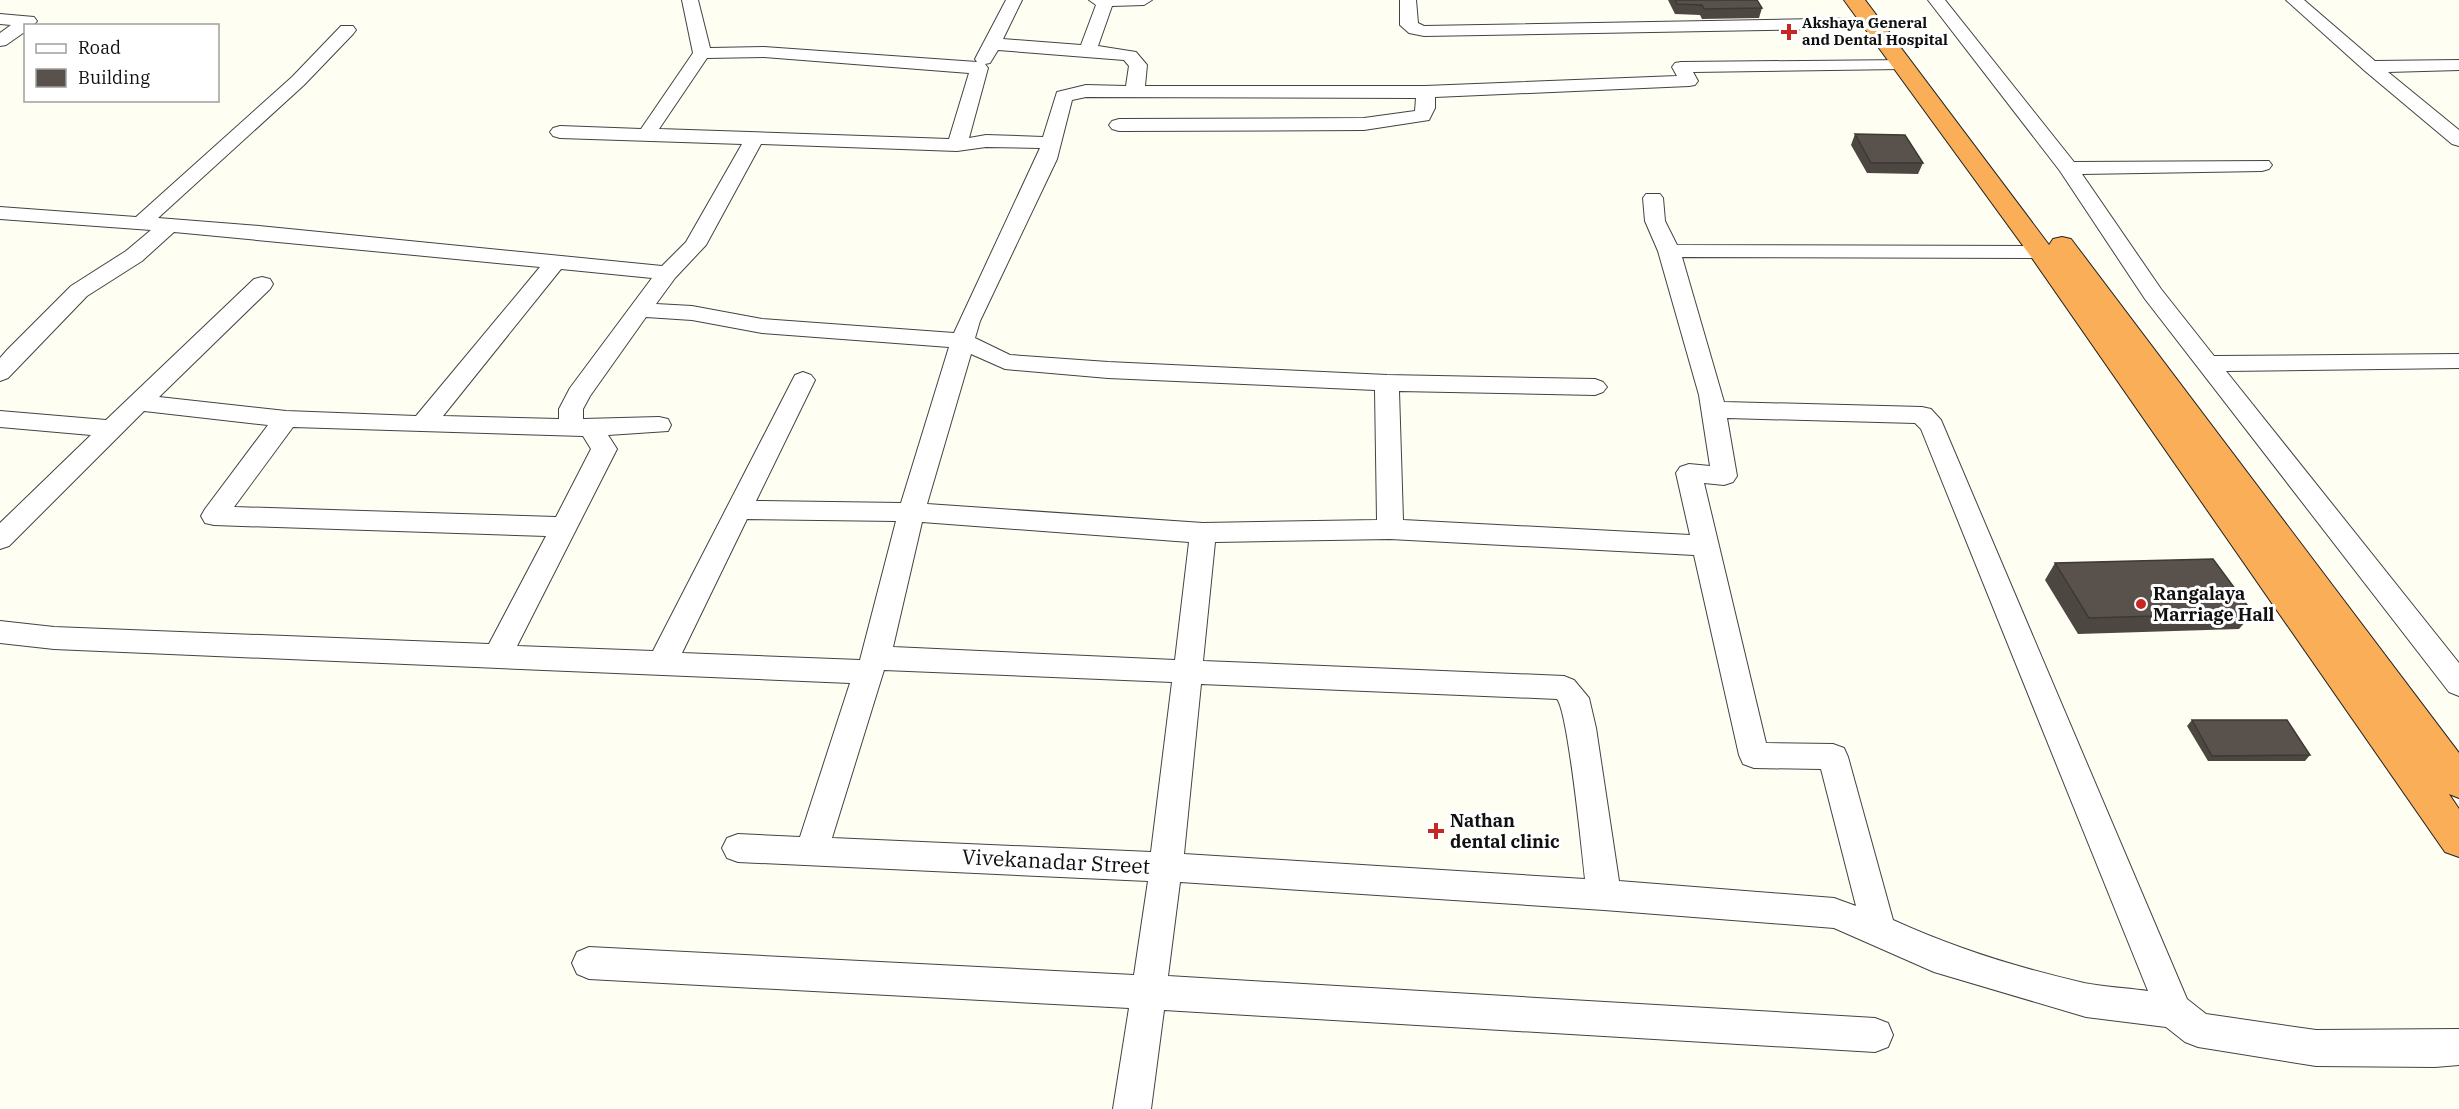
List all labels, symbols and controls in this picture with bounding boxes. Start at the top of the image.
place label: Akshaya General and Dental Hospital [1802,13,1948,49]
marker: Akshaya General and Dental Hospital [1780,23,1798,41]
legend [24,24,219,102]
text: Road [78,36,121,59]
text: Building [78,66,150,89]
place label: Rangalaya Marriage Hall [2153,582,2275,626]
marker: Rangalaya Marriage Hall [2134,597,2148,611]
place label: Nathan dental clinic [1450,809,1560,853]
marker: Nathan dental clinic [1427,822,1445,840]
street label: Vivekanadar Street [961,842,1151,880]

